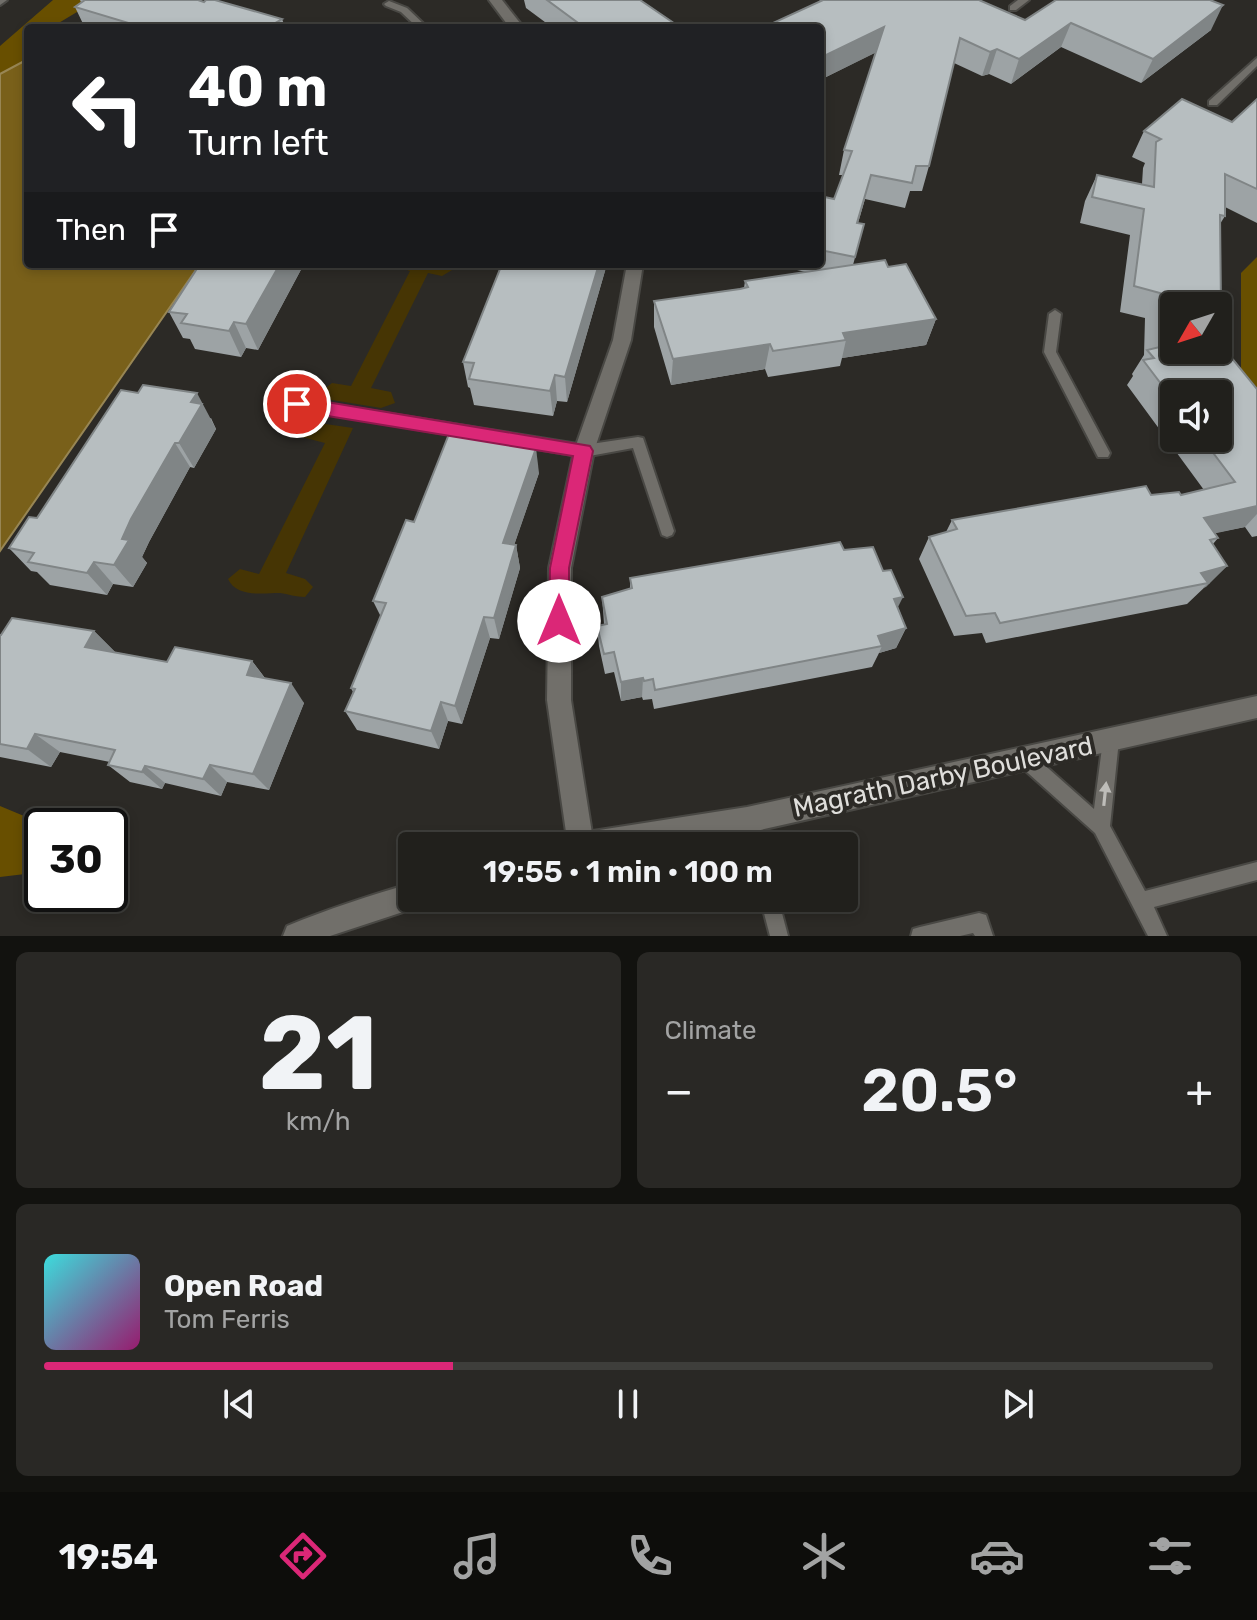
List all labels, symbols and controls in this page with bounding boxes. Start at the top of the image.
text: 40 m [188,54,328,120]
icon: left [56,56,160,160]
text: Turn left [188,121,329,164]
icon: arrive [142,208,186,252]
text: Then [56,212,126,248]
north arrow [1160,292,1232,364]
map controls [1160,292,1232,452]
pin [263,370,331,438]
button: sound [1160,380,1232,452]
icon: arrive [275,382,319,426]
position arrow [517,579,601,663]
street label: Magrath Darby Boulevard [790,730,1096,824]
one-way arrow [1098,781,1111,806]
speed limit sign: 30 [24,808,128,912]
text: 19:55 · 1 min · 100 m [483,854,773,890]
text: 21 [259,992,378,1115]
text: Climate [665,1015,757,1046]
text: 20.5° [861,1055,1018,1126]
text: − [665,1065,693,1117]
text: + [1186,1065,1213,1117]
text: km/h [286,1106,351,1137]
text: Open Road [164,1268,323,1304]
text: Tom Ferris [164,1304,290,1335]
icon: previous [217,1382,261,1426]
icon: pause [606,1382,650,1426]
icon: next [996,1382,1040,1426]
icon: directions [275,1528,331,1584]
icon: music [449,1528,505,1584]
icon: phone [622,1528,678,1584]
icon: climate [796,1528,852,1584]
icon: car [969,1528,1025,1584]
icon: filters [1142,1528,1198,1584]
text: 19:54 [59,1535,158,1578]

